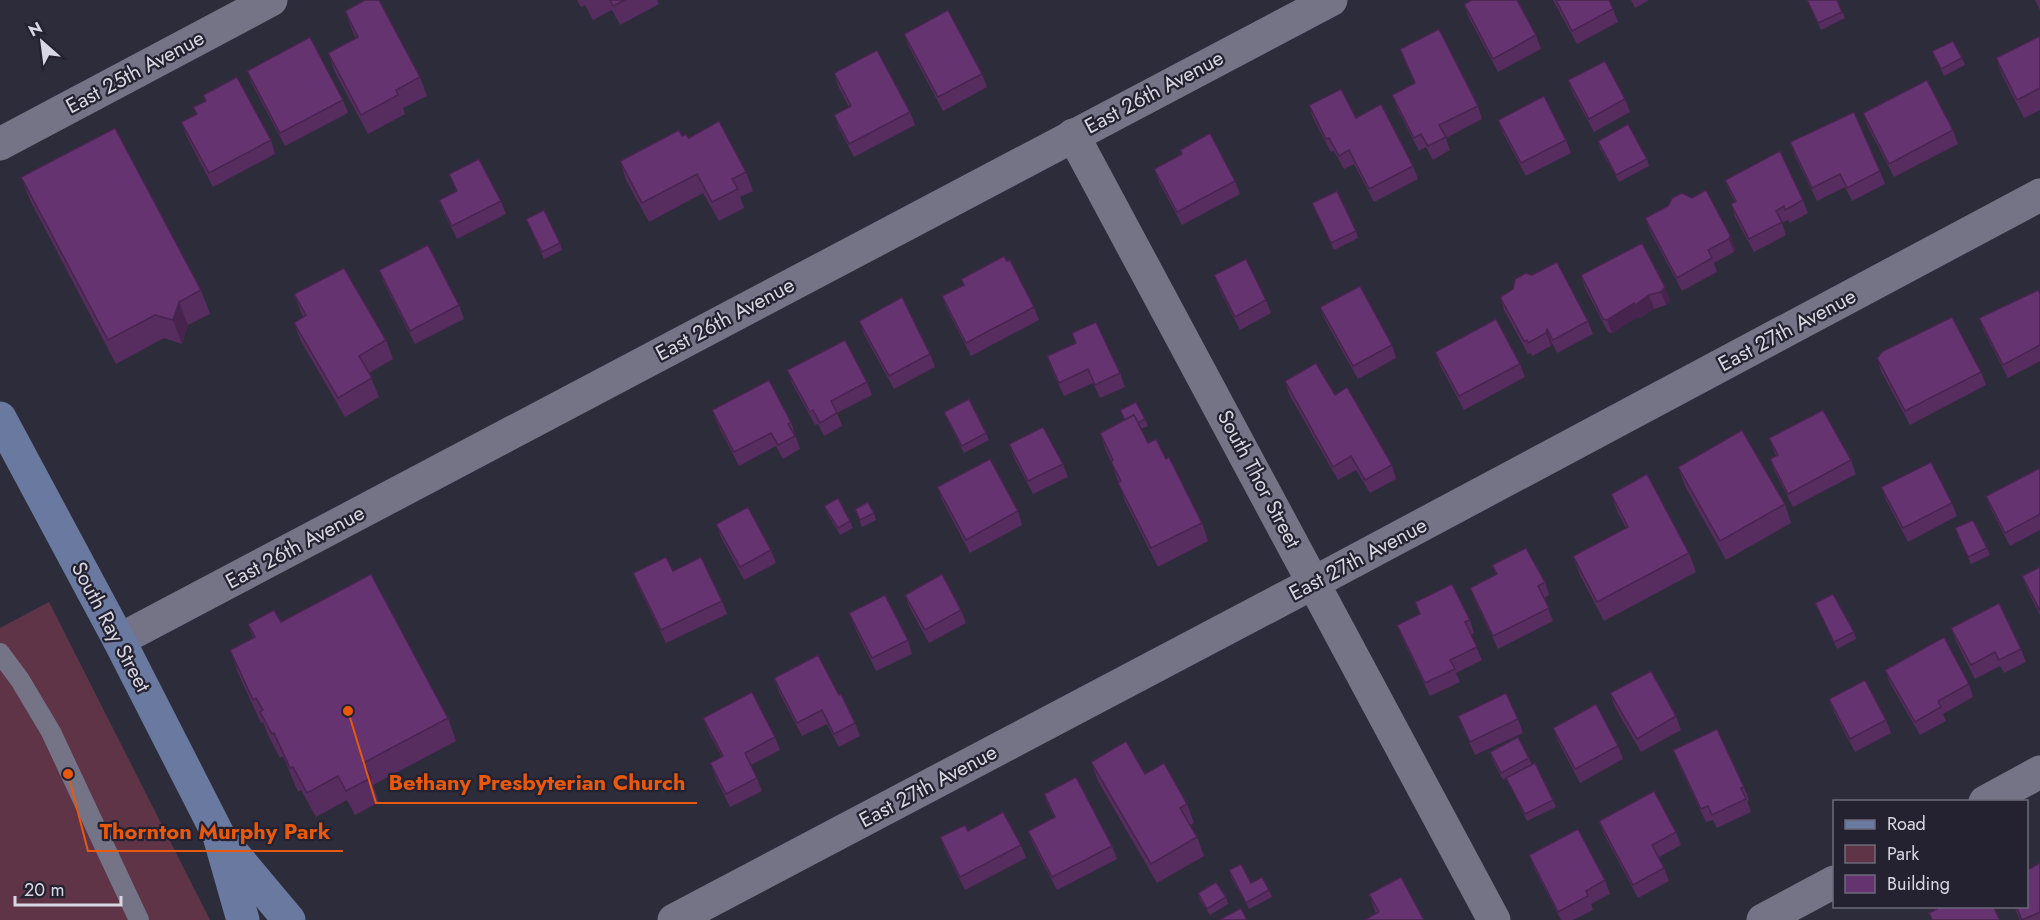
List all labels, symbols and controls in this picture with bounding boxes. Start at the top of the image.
north arrow [12,12,72,72]
text: N [24,16,46,42]
street label: East 25th Avenue [60,23,210,121]
street label: East 26th Avenue [1079,43,1229,141]
street label: East 26th Avenue [650,270,800,368]
street label: East 27th Avenue [1713,281,1861,379]
street label: South Thor Street [1210,405,1308,553]
street label: East 26th Avenue [220,498,370,596]
street label: East 27th Avenue [1284,510,1432,608]
street label: South Ray Street [64,556,158,698]
street label: East 27th Avenue [854,737,1002,835]
callout: Bethany Presbyterian Church [376,763,697,803]
text: Bethany Presbyterian Church [388,766,686,798]
legend [1833,800,2028,908]
callout: Thornton Murphy Park [88,811,343,851]
text: Road [1887,811,1926,837]
text: Thornton Murphy Park [100,815,331,847]
text: Park [1887,841,1919,867]
scale bar [15,869,122,907]
text: Building [1887,871,1950,897]
text: 20 m [24,877,64,903]

